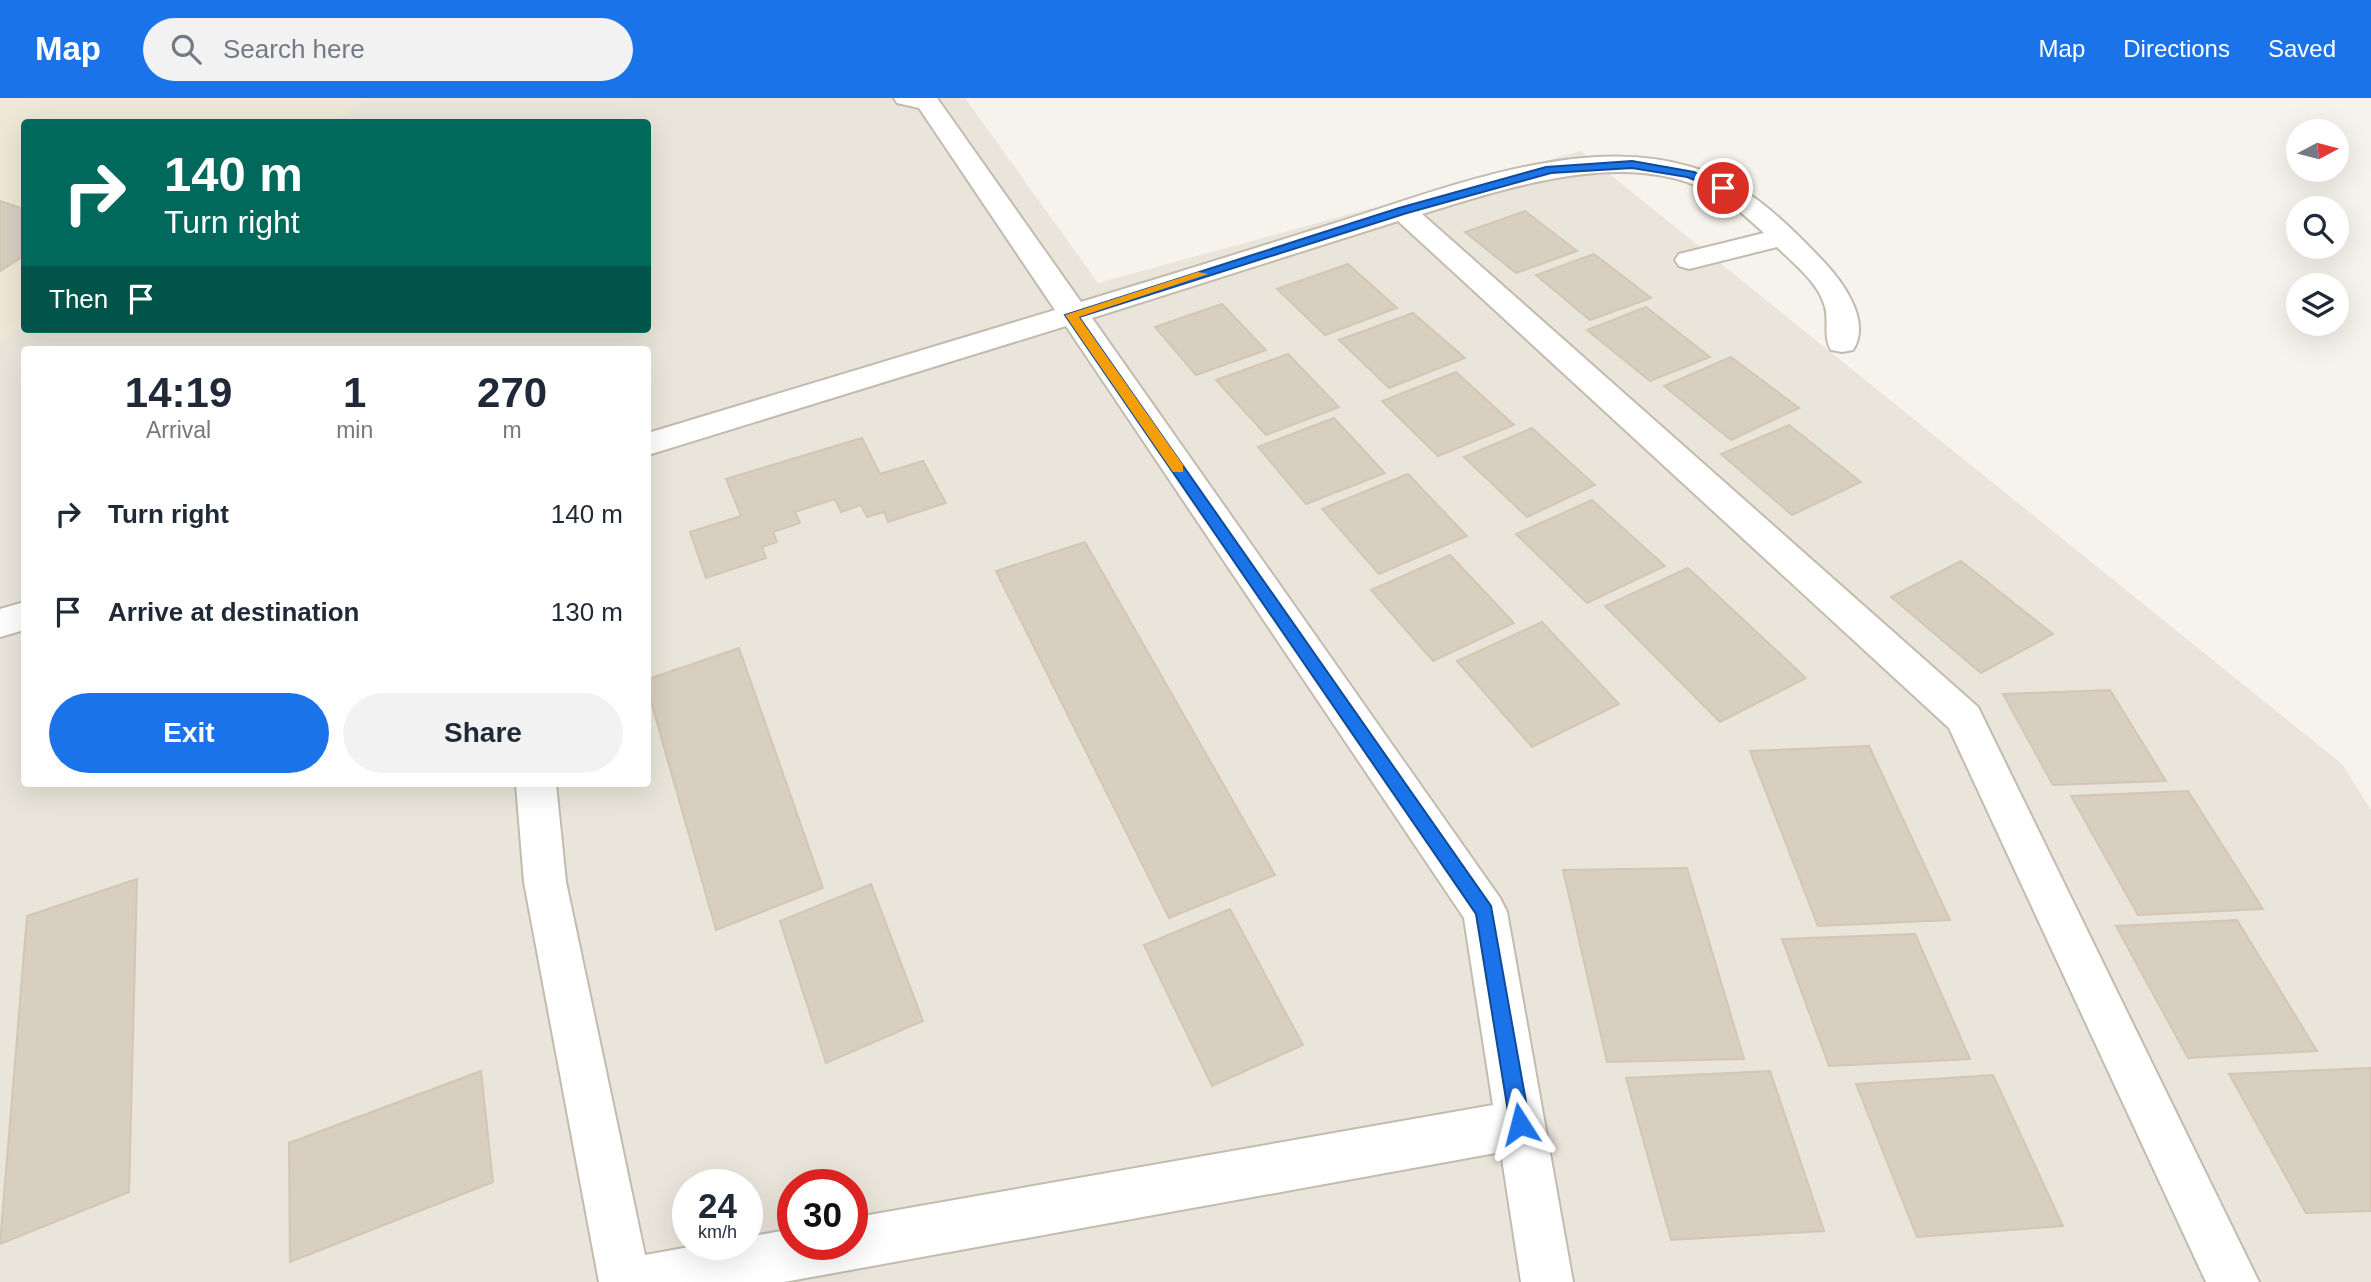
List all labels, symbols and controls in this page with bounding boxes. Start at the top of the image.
search box [143,18,633,81]
text: Map [35,30,101,67]
icon: search [167,30,205,68]
text: Search here [223,34,365,64]
text: Map [2039,35,2085,62]
text: Directions [2123,35,2230,62]
text: Saved [2268,35,2336,62]
north arrow [2286,119,2348,182]
map controls [2286,119,2349,336]
icon: right [49,147,140,238]
text: 140 m [164,147,303,201]
pin [1693,158,1753,218]
icon: arrive [1704,169,1742,207]
button: search [2286,196,2349,259]
text: Turn right [164,204,300,240]
button: layers [2286,273,2349,336]
icon: arrive [122,280,160,318]
text: Then [49,284,108,314]
text: 14:19 [125,369,232,416]
text: 1 [343,369,366,416]
text: 270 [477,369,547,416]
text: Arrival [146,417,211,443]
text: min [336,417,373,443]
text: m [503,417,522,443]
icon: right [49,495,87,533]
text: Turn right [108,499,229,529]
text: 140 m [551,499,623,529]
icon: arrive [49,593,87,631]
text: Arrive at destination [108,597,359,627]
text: 130 m [551,597,623,627]
button: Exit [49,693,329,773]
button: Share [343,693,623,773]
position arrow [1483,1087,1557,1161]
speed limit sign: 30 [777,1169,868,1260]
text: 24 [698,1186,737,1225]
text: km/h [698,1222,737,1242]

